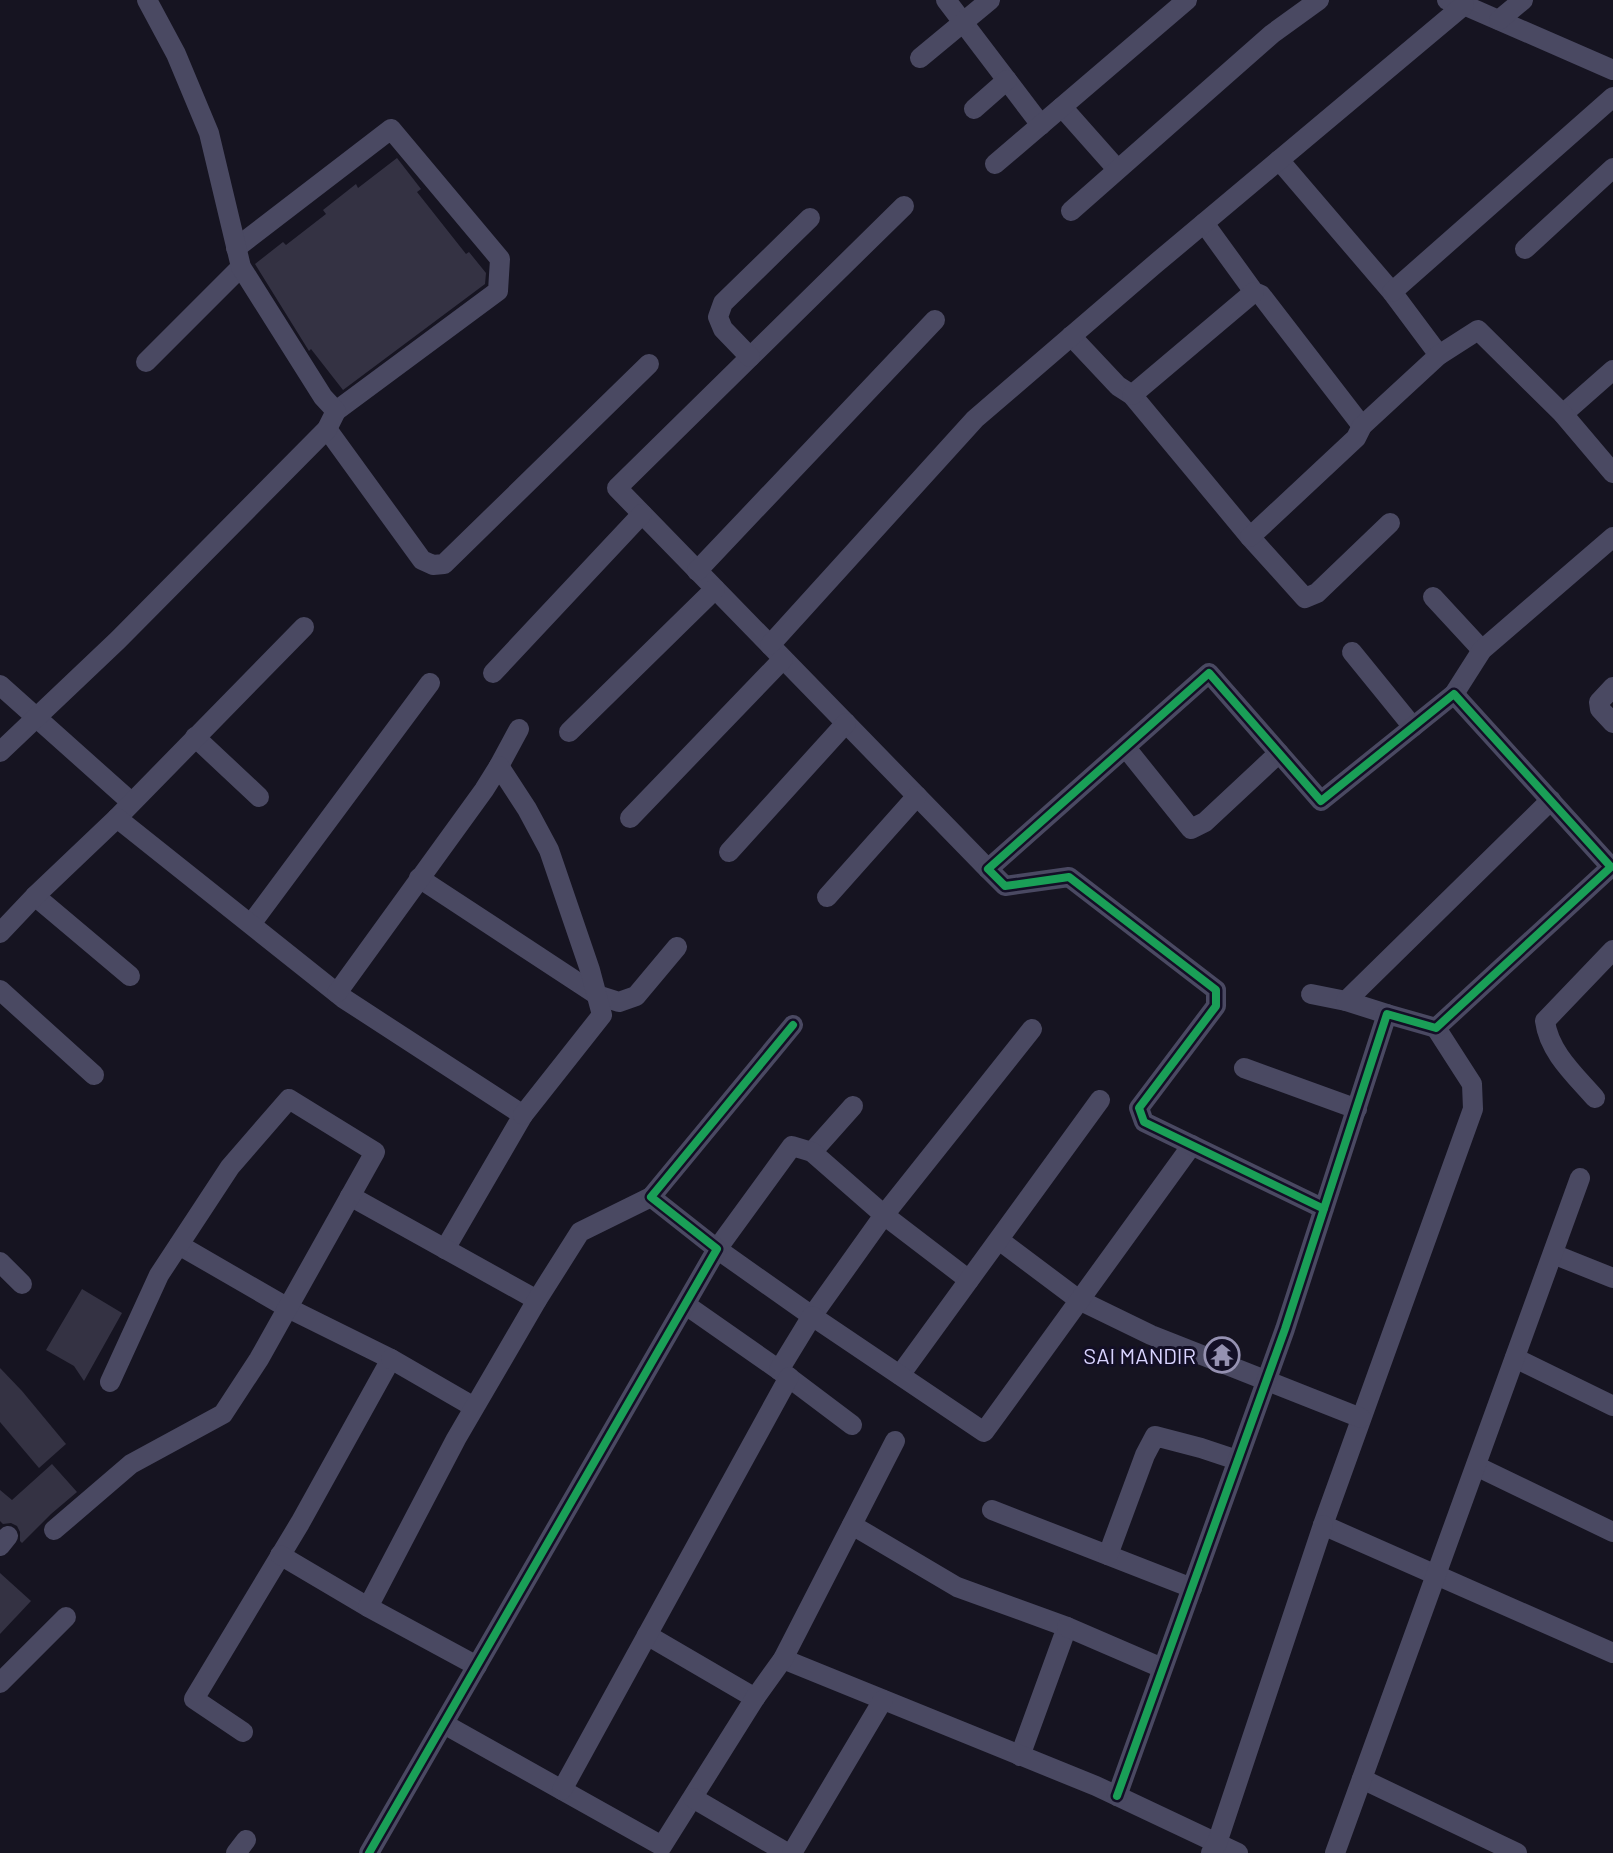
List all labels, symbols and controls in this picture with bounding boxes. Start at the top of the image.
temple icon: SAI MANDIR [1203,1336,1241,1374]
place label: SAI MANDIR [1083,1342,1196,1368]

